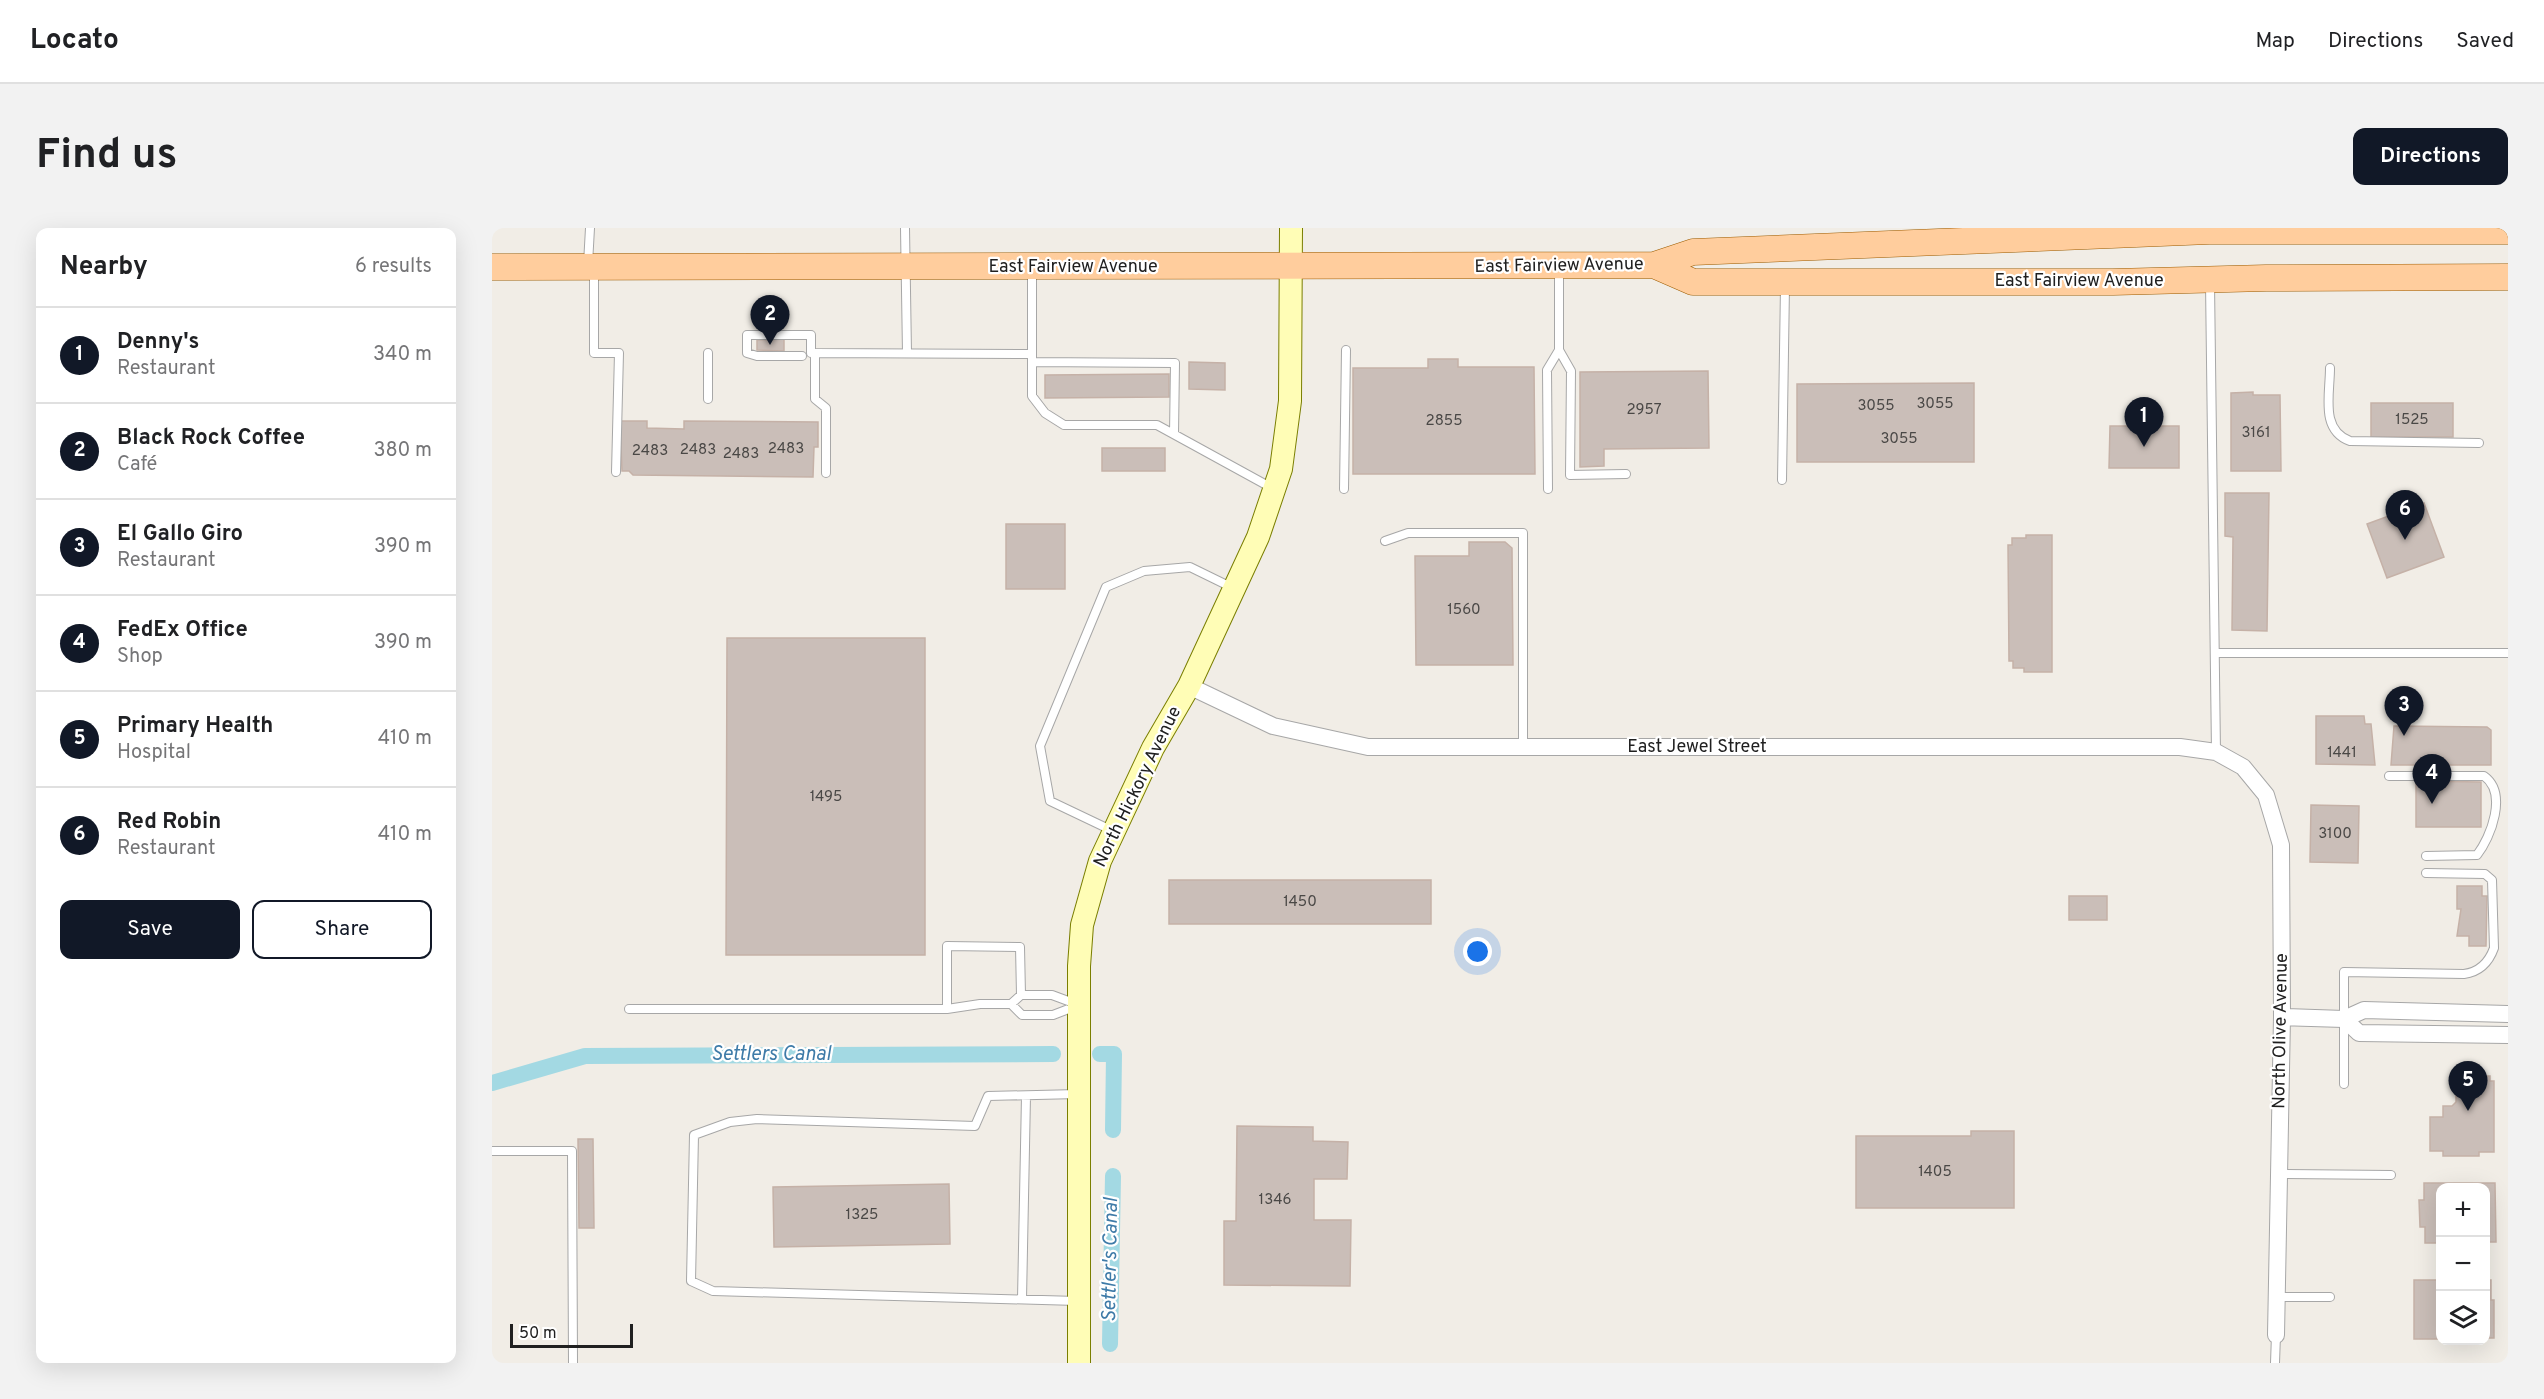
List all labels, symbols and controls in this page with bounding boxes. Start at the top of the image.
text: Locato [30,23,119,59]
text: Map [2255,28,2295,55]
text: Directions [2328,28,2423,55]
text: Saved [2456,28,2514,55]
button: Directions [2353,128,2508,185]
text: Find us [36,130,177,183]
text: Nearby [60,251,148,284]
street label: East Fairview Avenue [1474,253,1644,279]
text: 6 results [355,254,432,280]
street label: East Fairview Avenue [988,256,1158,279]
street label: East Fairview Avenue [1994,270,2164,293]
pin: 2 [750,296,790,345]
text: Denny's [117,329,199,356]
text: 1 [76,342,84,368]
text: 340 m [373,342,432,368]
text: Restaurant [117,356,216,382]
house number: 3055 [1916,395,1954,414]
house number: 3055 [1857,397,1895,416]
pin: 1 [2124,398,2164,447]
house number: 2957 [1626,401,1662,420]
house number: 1525 [2395,411,2429,430]
house number: 2855 [1426,412,1462,431]
house number: 3161 [2241,424,2271,443]
text: Black Rock Coffee [117,425,305,452]
house number: 3055 [1880,430,1918,449]
text: 2 [73,438,86,464]
text: 380 m [373,438,432,464]
house number: 2483 [768,440,804,459]
house number: 2483 [680,441,716,460]
house number: 2483 [632,442,668,461]
house number: 2483 [723,445,759,464]
text: Café [117,452,157,478]
pin: 6 [2386,490,2424,540]
text: El Gallo Giro [117,521,243,548]
text: 3 [74,534,86,560]
text: 390 m [374,534,432,560]
text: Restaurant [117,548,216,574]
house number: 1560 [1447,601,1481,620]
text: FedEx Office [117,617,248,644]
text: 4 [73,630,86,656]
text: 390 m [374,630,432,656]
text: Shop [117,644,163,670]
pin: 3 [2384,686,2424,736]
street label: North Hickory Avenue [1089,703,1187,871]
text: Primary Health [117,713,273,740]
text: 5 [73,726,86,752]
text: 410 m [378,726,432,752]
street label: East Jewel Street [1627,736,1767,759]
text: Hospital [117,740,191,766]
house number: 1441 [2327,744,2357,763]
pin: 4 [2412,754,2452,804]
house number: 1495 [810,788,842,807]
text: Red Robin [117,809,221,836]
text: 6 [73,822,86,848]
text: 410 m [378,822,432,848]
house number: 3100 [2318,825,2352,844]
text: Restaurant [117,836,216,862]
house number: 1450 [1283,893,1317,912]
button: Save [60,900,240,959]
button: Share [252,900,432,959]
your location [1463,937,1492,966]
street label: North Olive Avenue [2268,953,2294,1109]
water label: Settlers Canal [711,1042,832,1068]
pin: 5 [2448,1062,2488,1111]
house number: 1405 [1918,1163,1952,1182]
map controls [2436,1183,2490,1345]
button: + [2436,1183,2490,1237]
house number: 1346 [1259,1191,1291,1210]
water label: Settler's Canal [1097,1197,1125,1322]
house number: 1325 [846,1206,878,1225]
button: − [2436,1237,2490,1291]
button: layers [2436,1291,2490,1345]
scale bar [510,1321,633,1348]
text: 50 m [519,1324,557,1344]

